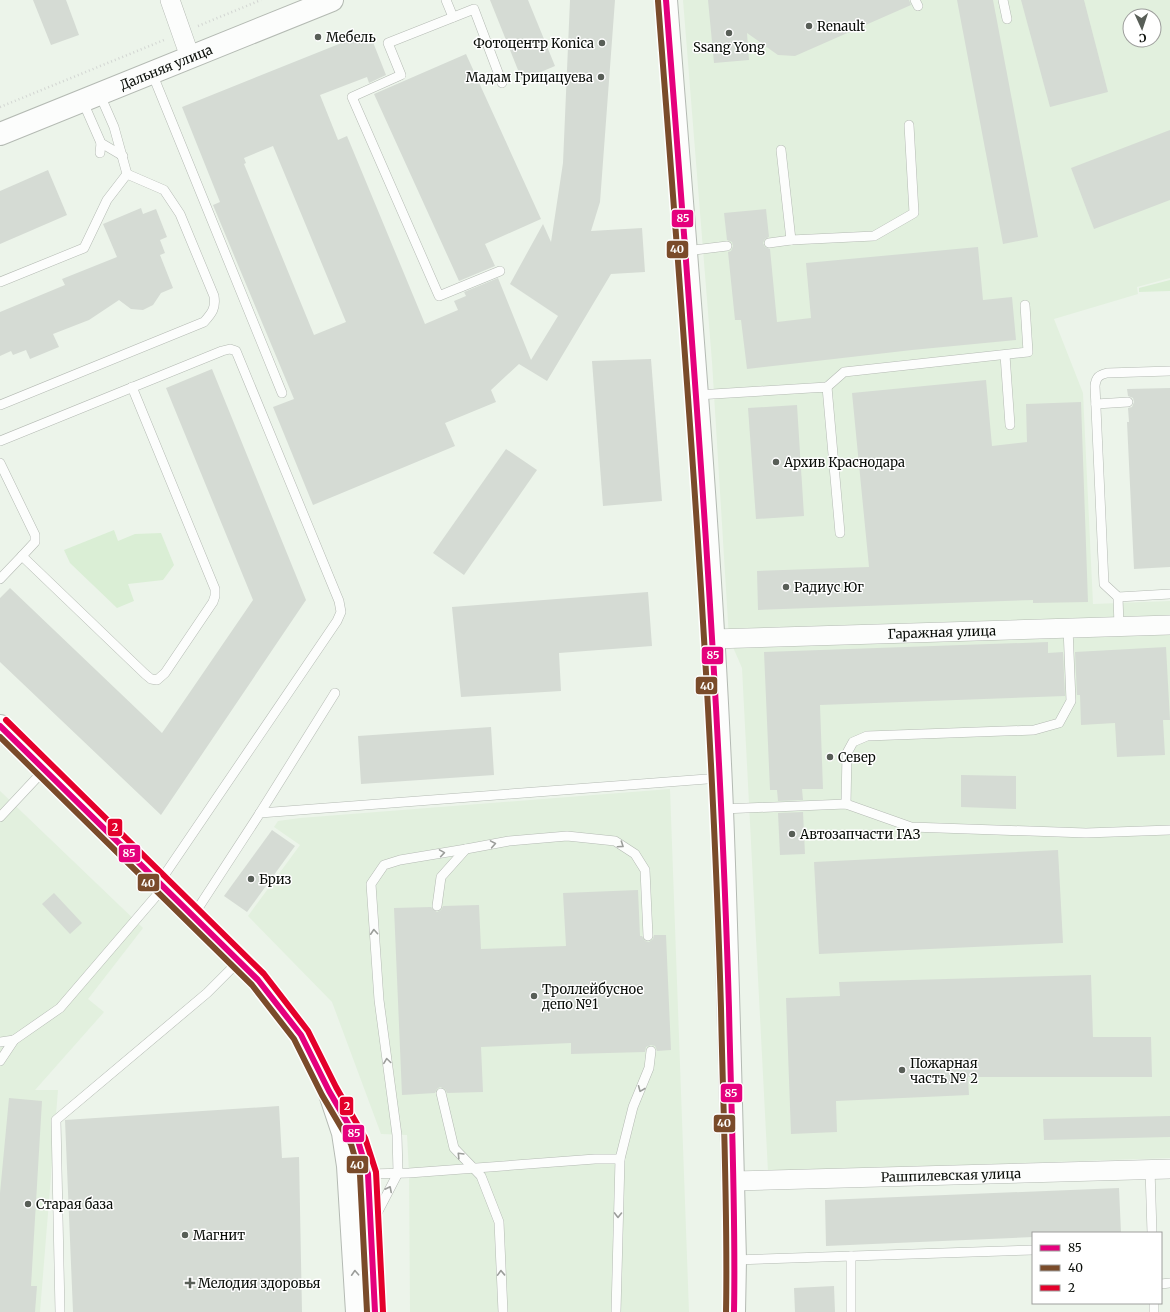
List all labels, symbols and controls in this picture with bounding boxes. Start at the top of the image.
north arrow [1122,8,1162,48]
place label: Renault [817,18,865,35]
marker: Renault [804,21,814,31]
marker: Ssang Yong [724,28,734,38]
place label: Мебель [326,29,376,46]
text: С [1139,31,1147,45]
marker: Мебель [313,32,323,42]
place label: Фотоцентр Konica [473,35,594,52]
marker: Фотоцентр Konica [597,38,607,48]
place label: Ssang Yong [693,39,765,56]
street label: Дальняя улица [117,41,215,94]
place label: Мадам Грицацуева [466,69,593,86]
marker: Мадам Грицацуева [596,72,606,82]
line badge: 85 [671,209,694,228]
text: 85 [677,211,689,225]
line badge: 40 [666,240,689,259]
text: 40 [670,242,684,256]
place label: Архив Краснодара [783,454,905,471]
marker: Архив Краснодара [771,457,781,467]
place label: Радиус Юг [794,579,864,596]
marker: Радиус Юг [781,582,791,592]
street label: Гаражная улица [887,622,996,643]
line badge: 85 [701,646,724,665]
text: 85 [707,648,719,662]
line badge: 40 [695,676,718,695]
text: 40 [700,679,714,693]
place label: Север [838,749,876,766]
marker: Север [825,752,835,762]
line badge: 2 [107,818,123,837]
text: 2 [112,820,119,834]
place label: Автозапчасти ГАЗ [799,826,921,843]
marker: Автозапчасти ГАЗ [787,829,797,839]
one-way arrow [490,840,496,849]
one-way arrow [617,840,624,847]
line badge: 85 [118,844,141,863]
text: 85 [123,846,135,860]
one-way arrow [439,849,445,858]
place label: Бриз [259,871,291,888]
line badge: 40 [137,873,160,892]
marker: Бриз [246,874,256,884]
text: 40 [141,876,155,890]
one-way arrow [370,929,379,935]
place label: Троллейбусное депо №1 [541,981,643,1013]
marker: Троллейбусное депо №1 [529,991,539,1001]
place label: Пожарная часть № 2 [910,1055,978,1087]
one-way arrow [383,1058,392,1064]
marker: Пожарная часть № 2 [897,1065,907,1075]
line badge: 85 [720,1083,743,1103]
one-way arrow [637,1085,645,1092]
text: 85 [725,1086,737,1100]
line badge: 2 [339,1096,354,1116]
text: 2 [344,1099,351,1113]
line badge: 40 [713,1114,736,1133]
text: 40 [717,1116,731,1130]
line badge: 85 [342,1124,365,1143]
text: 85 [348,1126,360,1140]
one-way arrow [457,1152,465,1160]
line badge: 40 [346,1155,369,1174]
text: 40 [350,1158,364,1172]
street label: Рашпилевская улица [881,1165,1021,1186]
one-way arrow [385,1185,392,1193]
place label: Старая база [36,1196,113,1213]
marker: Старая база [23,1199,33,1209]
one-way arrow [614,1212,622,1218]
place label: Магнит [193,1227,245,1244]
marker: Магнит [180,1230,190,1240]
legend [1032,1232,1162,1304]
text: 85 [1068,1240,1082,1255]
text: 40 [1068,1260,1083,1275]
one-way arrow [350,1270,359,1276]
one-way arrow [497,1270,505,1276]
place label: Мелодия здоровья [198,1275,321,1292]
marker: Мелодия здоровья [185,1278,195,1288]
text: 2 [1068,1280,1075,1295]

